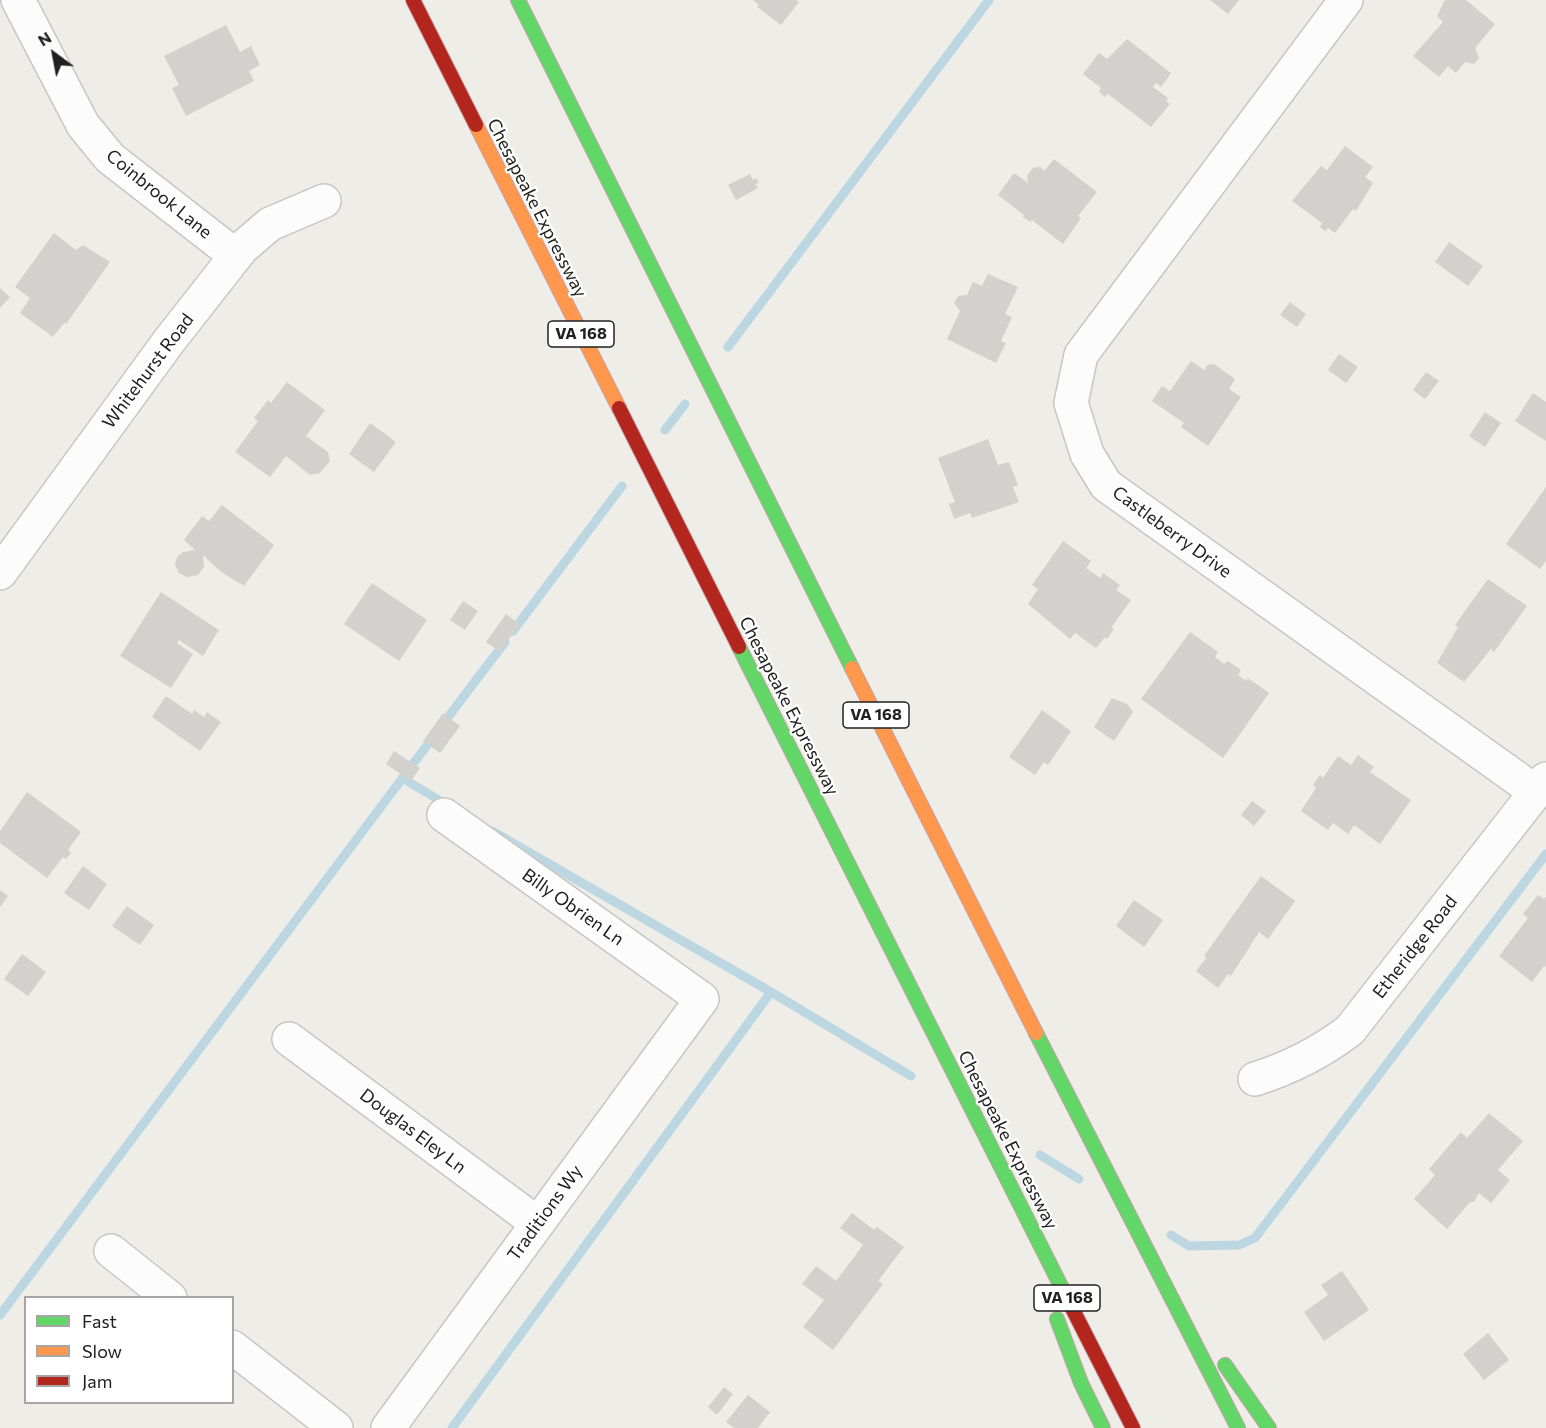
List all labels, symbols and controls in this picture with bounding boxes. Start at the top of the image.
north arrow [24,24,84,84]
text: N [34,27,54,50]
street label: Chesapeake Expressway [482,115,592,301]
street label: Coinbrook Lane [102,145,216,243]
street label: Whitehurst Road [98,309,198,433]
road number: VA 168 [548,321,614,347]
street label: Castleberry Drive [1108,482,1236,582]
street label: Chesapeake Expressway [734,613,844,799]
road number: VA 168 [843,702,909,728]
street label: Billy Obrien Ln [518,864,628,950]
street label: Etheridge Road [1368,891,1462,1003]
street label: Chesapeake Expressway [953,1047,1063,1233]
street label: Douglas Eley Ln [356,1084,470,1178]
street label: Traditions Wy [503,1161,587,1265]
road number: VA 168 [1034,1285,1100,1311]
legend [24,1296,234,1404]
text: Fast [82,1310,117,1332]
text: Slow [82,1340,122,1362]
text: Jam [82,1370,112,1392]

